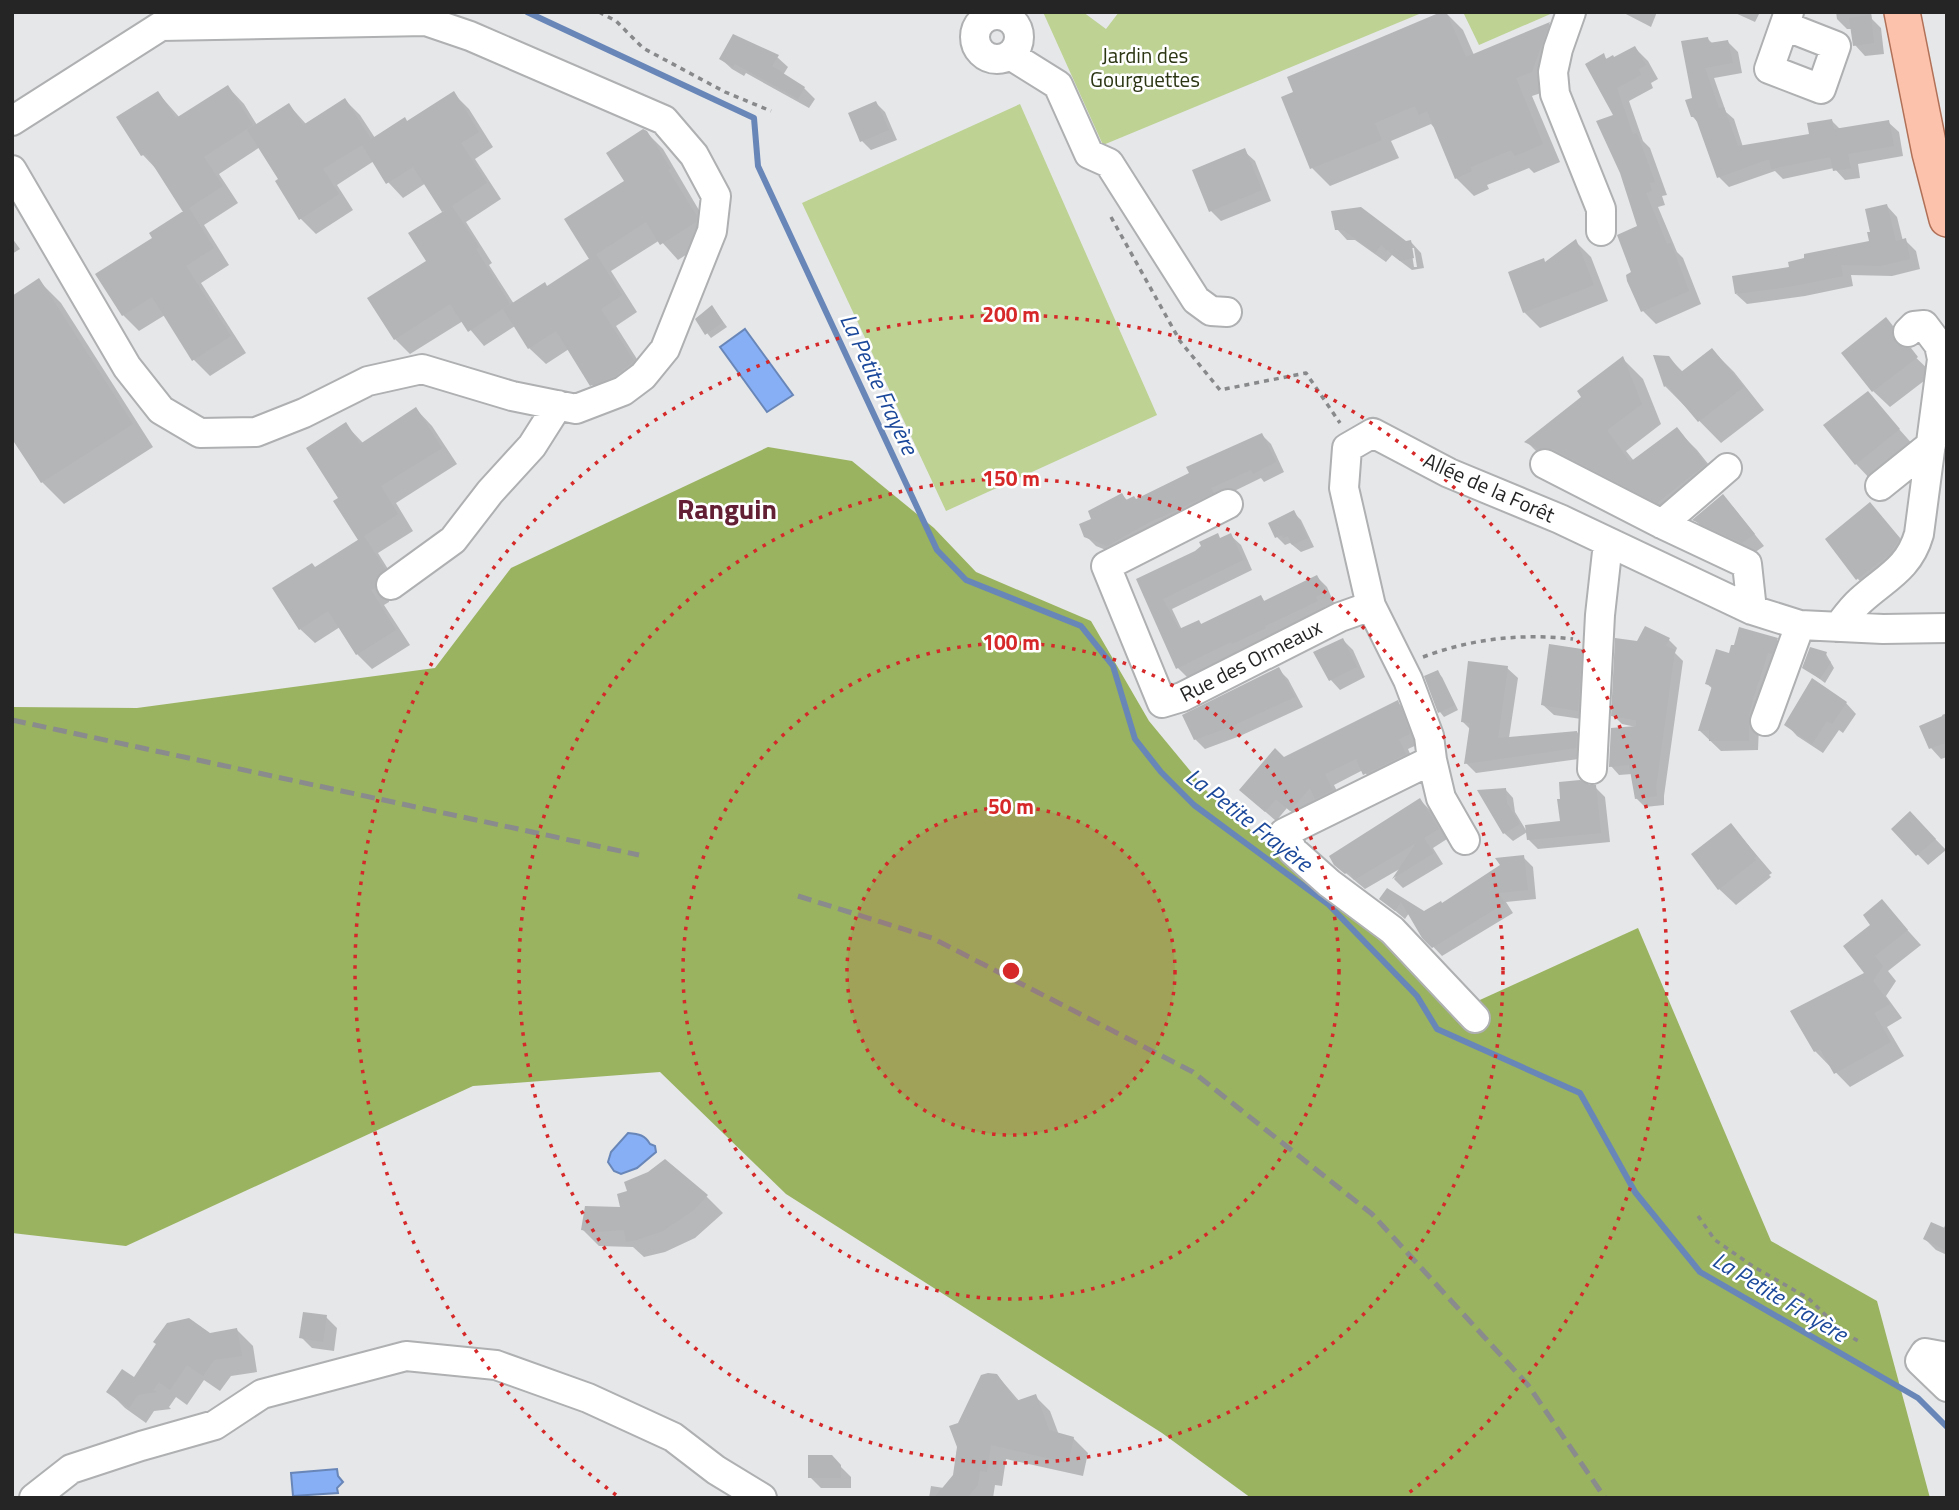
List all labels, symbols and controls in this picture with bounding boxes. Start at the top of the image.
park label: Jardin des Gourguettes [1090,39,1200,95]
text: 200 m [982,298,1040,330]
water label: La Petite Frayère [831,307,928,461]
street label: Allée de la Forêt [1418,444,1561,531]
text: 150 m [982,462,1040,494]
district label: Ranguin [677,487,777,530]
street label: Rue des Ormeaux [1174,610,1328,710]
text: 100 m [982,626,1040,658]
water label: La Petite Frayère [1179,759,1321,881]
text: 50 m [988,790,1034,822]
centre of rings [999,959,1023,983]
water label: La Petite Frayère [1706,1242,1856,1351]

